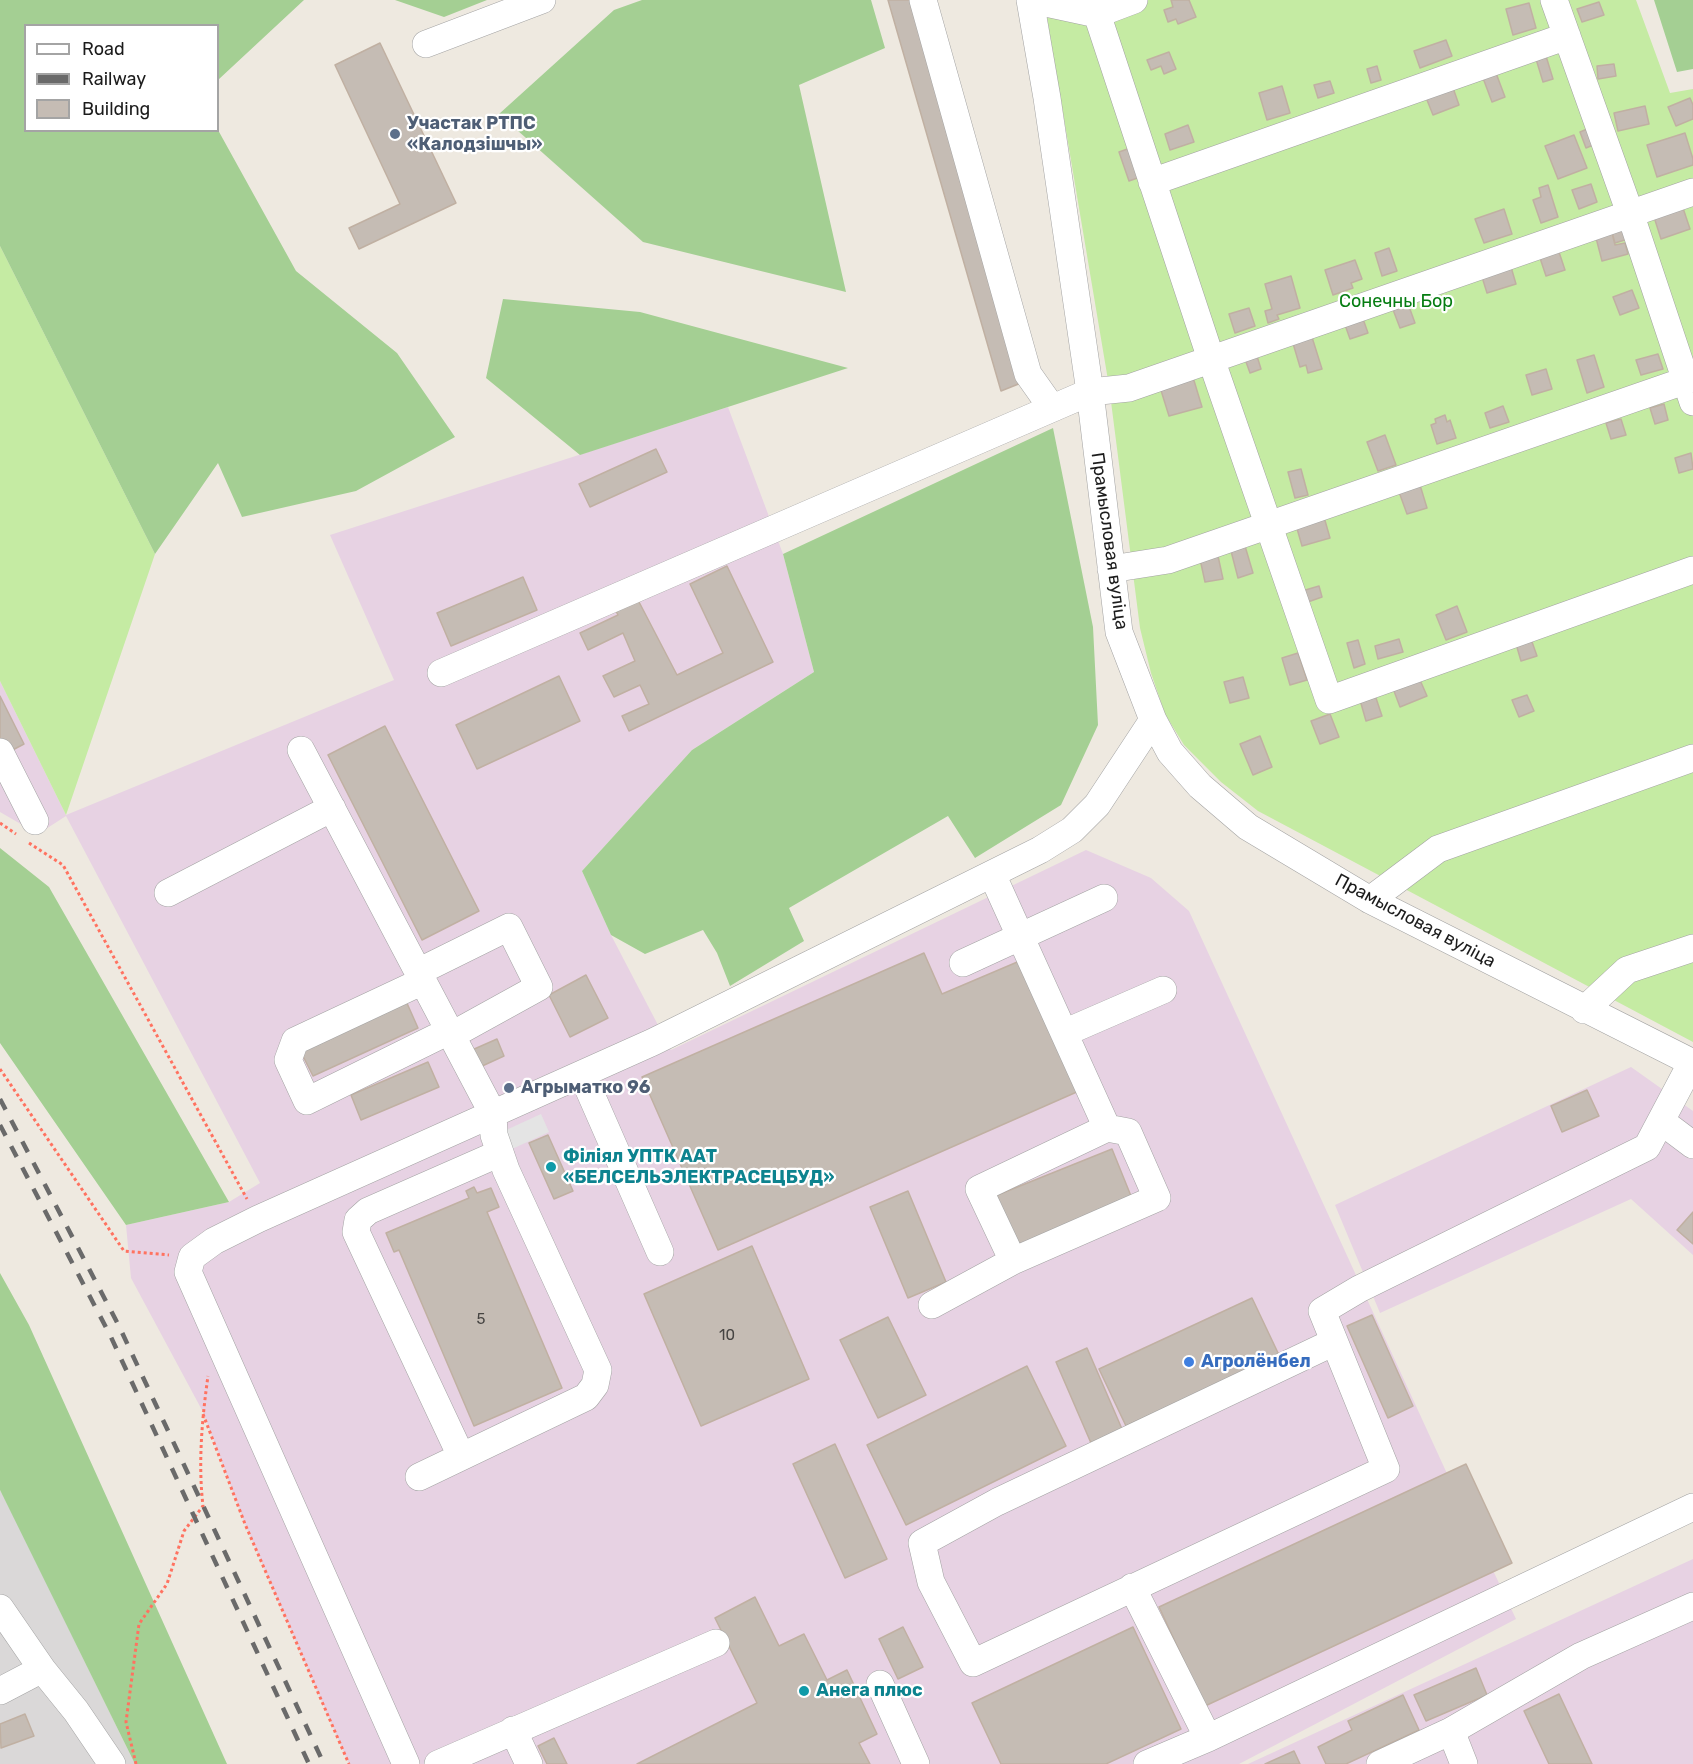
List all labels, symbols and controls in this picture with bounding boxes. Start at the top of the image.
legend [24,24,219,132]
text: Road [82,38,125,60]
text: Railway [82,68,146,90]
text: Building [82,98,150,120]
place label: Участак РТПС «Калодзішчы» [407,113,542,156]
marker: Участак РТПС «Калодзішчы» [388,127,402,141]
park label: Сонечны Бор [1339,291,1453,313]
street label: Прамысловая вуліца [1086,451,1132,631]
street label: Прамысловая вуліца [1331,870,1499,972]
place label: Агрыматко 96 [521,1077,650,1099]
marker: Агрыматко 96 [502,1081,516,1095]
place label: Філіял УПТК ААТ «БЕЛСЕЛЬЭЛЕКТРАСЕЦБУД» [563,1146,834,1188]
marker: Філіял УПТК ААТ «БЕЛСЕЛЬЭЛЕКТРАСЕЦБУД» [544,1160,558,1174]
house number: 5 [477,1311,485,1329]
house number: 10 [719,1327,735,1345]
place label: Агролёнбел [1201,1351,1311,1373]
marker: Агролёнбел [1182,1355,1196,1369]
place label: Анега плюс [816,1680,923,1702]
marker: Анега плюс [797,1684,811,1698]

